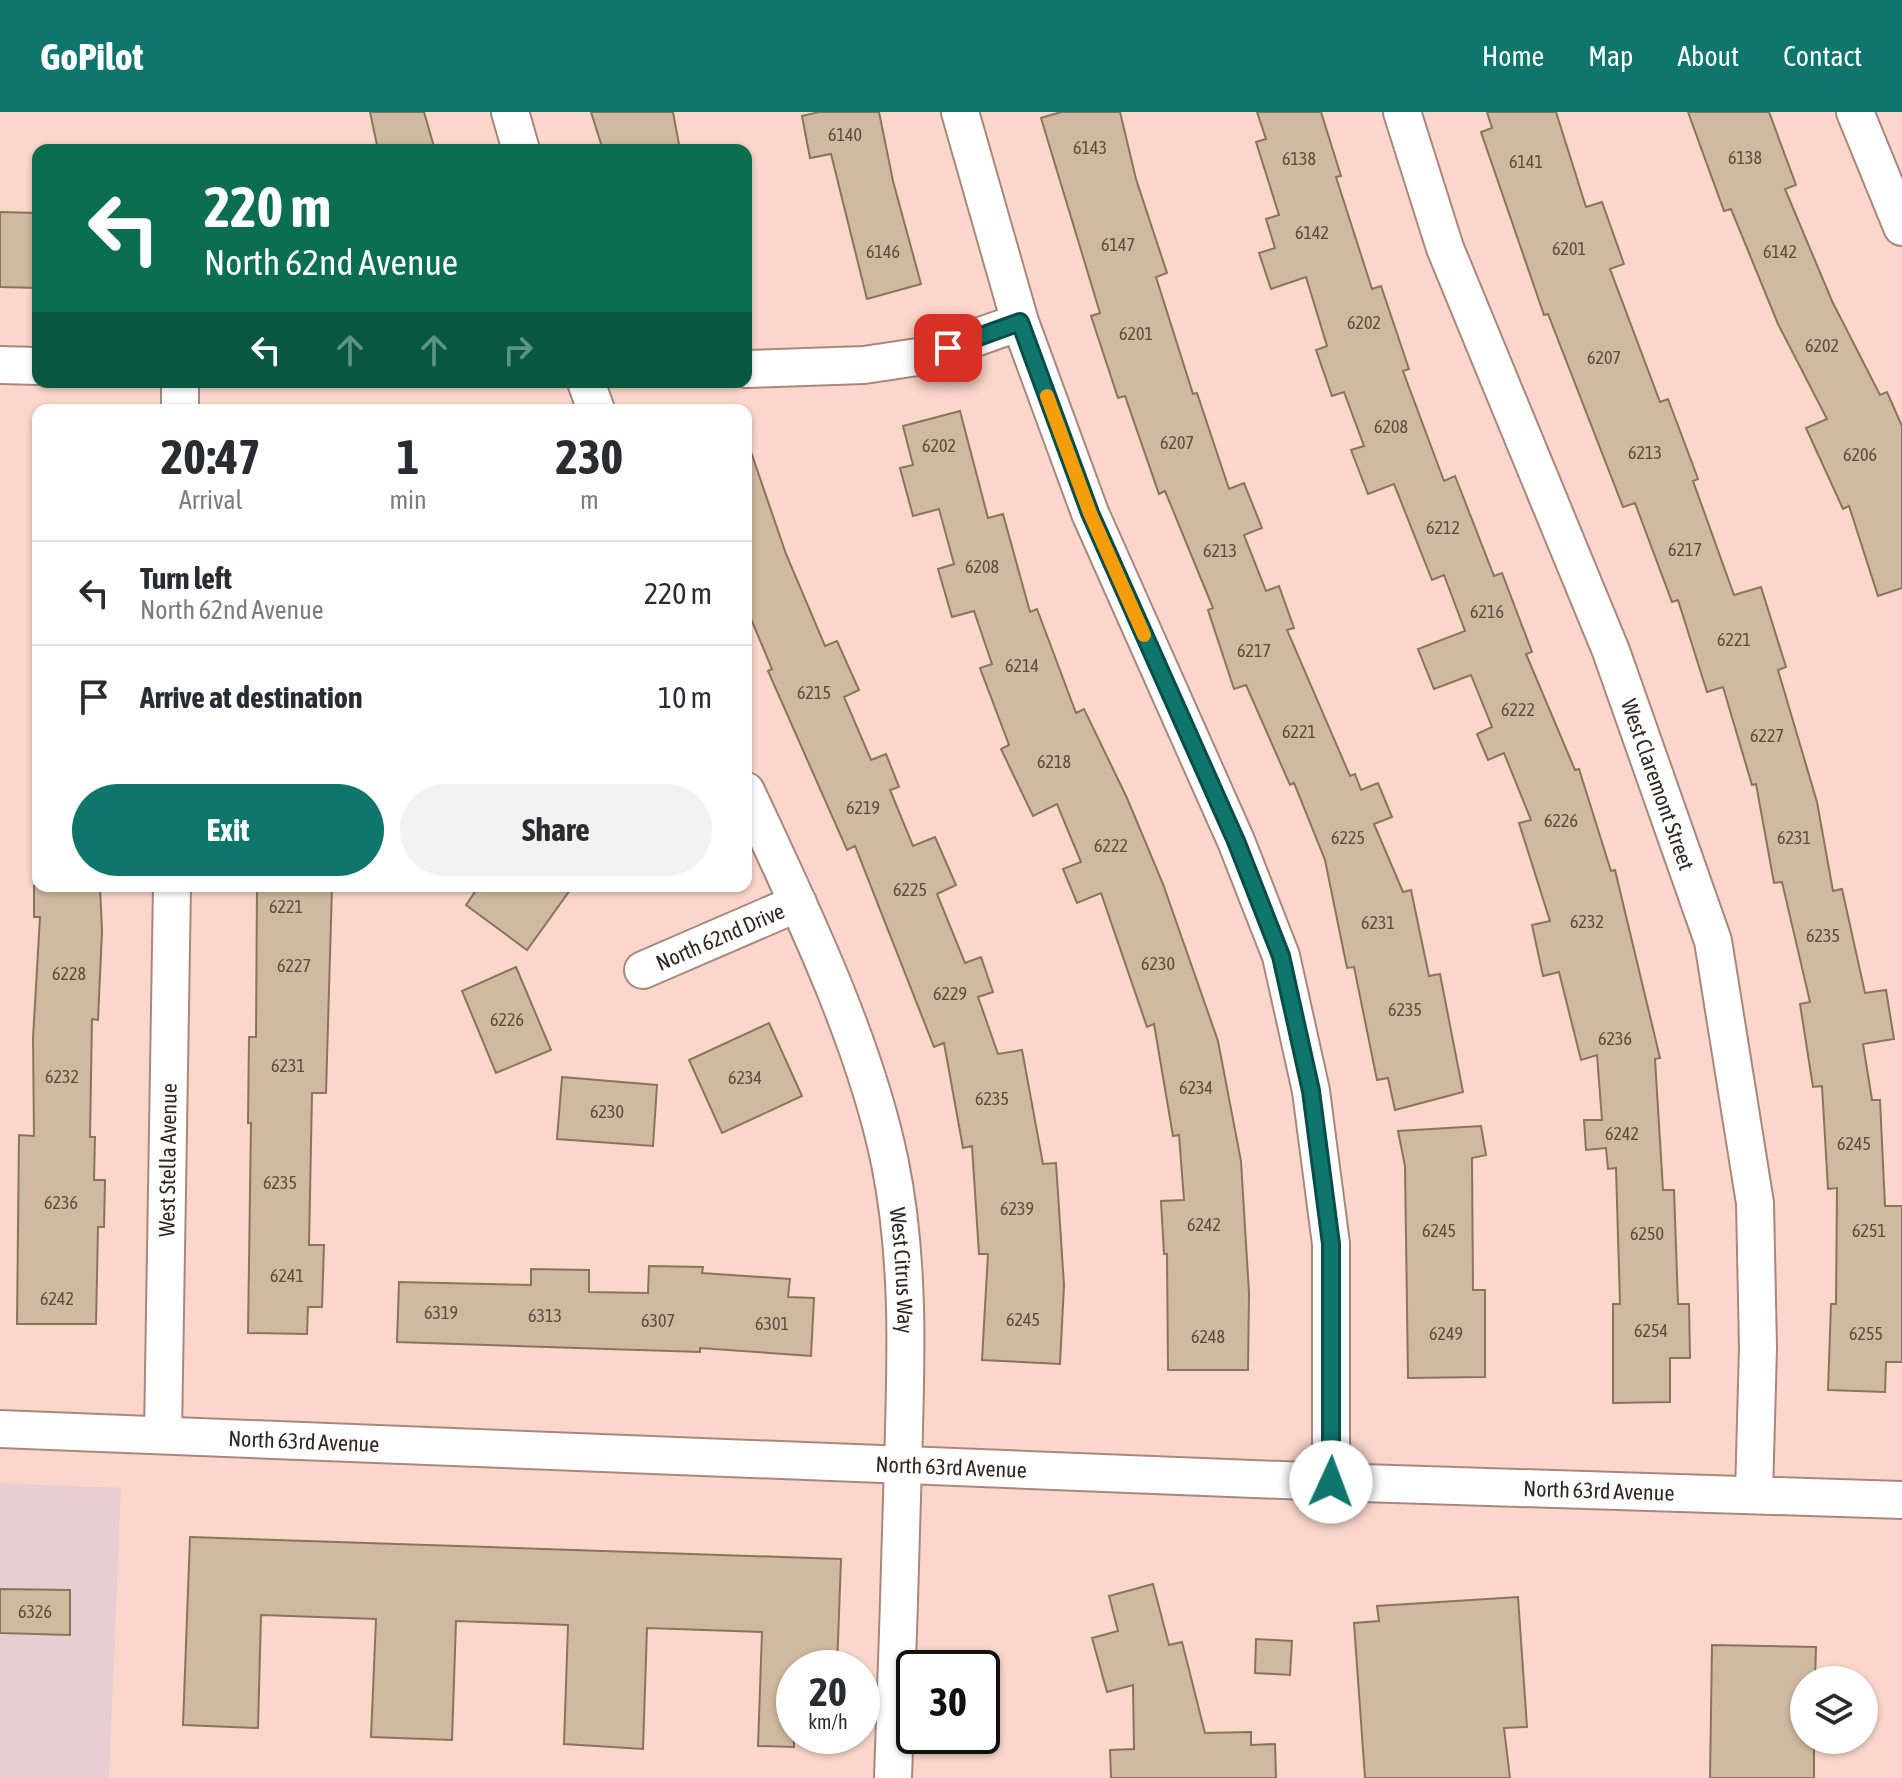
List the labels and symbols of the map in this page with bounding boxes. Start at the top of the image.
house number: 6140 [828,124,862,145]
house number: 6143 [1073,137,1107,158]
house number: 6138 [1728,147,1762,168]
house number: 6138 [1282,148,1316,169]
house number: 6141 [1509,151,1543,172]
house number: 6142 [1295,222,1329,243]
house number: 6147 [1101,234,1135,255]
house number: 6201 [1552,238,1586,259]
house number: 6146 [866,241,900,262]
house number: 6142 [1763,241,1797,262]
house number: 6202 [1347,312,1381,333]
pin [914,314,982,382]
house number: 6201 [1119,323,1153,344]
house number: 6202 [1805,335,1839,356]
house number: 6207 [1587,347,1621,368]
house number: 6208 [1374,416,1408,437]
house number: 6207 [1160,432,1194,453]
house number: 6202 [922,435,956,456]
house number: 6213 [1628,442,1662,463]
house number: 6206 [1843,444,1877,465]
house number: 6212 [1426,517,1460,538]
house number: 6217 [1668,539,1702,560]
house number: 6213 [1203,540,1237,561]
house number: 6208 [965,556,999,577]
house number: 6216 [1470,601,1504,622]
house number: 6221 [1717,629,1751,650]
house number: 6217 [1237,640,1271,661]
house number: 6214 [1005,655,1039,676]
house number: 6215 [797,682,831,703]
street label: West Claremont Street [1616,696,1700,873]
house number: 6222 [1501,699,1535,720]
house number: 6221 [1282,721,1316,742]
house number: 6227 [1750,725,1784,746]
house number: 6218 [1037,751,1071,772]
house number: 6219 [846,797,880,818]
house number: 6226 [1544,810,1578,831]
house number: 6225 [1331,827,1365,848]
house number: 6231 [1777,827,1811,848]
house number: 6222 [1094,835,1128,856]
house number: 6225 [893,879,927,900]
house number: 6221 [269,896,303,917]
street label: North 62nd Drive [652,898,788,976]
house number: 6232 [1570,911,1604,932]
house number: 6231 [1361,912,1395,933]
house number: 6235 [1806,925,1840,946]
house number: 6230 [1141,953,1175,974]
house number: 6227 [277,955,311,976]
house number: 6228 [52,963,86,984]
house number: 6229 [933,983,967,1004]
house number: 6235 [1388,999,1422,1020]
house number: 6226 [490,1009,524,1030]
house number: 6236 [1598,1028,1632,1049]
house number: 6231 [271,1055,305,1076]
house number: 6232 [45,1066,79,1087]
house number: 6234 [728,1067,762,1088]
house number: 6234 [1179,1077,1213,1098]
street label: West Stella Avenue [153,1083,182,1237]
house number: 6235 [975,1088,1009,1109]
house number: 6230 [590,1101,624,1122]
house number: 6242 [1605,1123,1639,1144]
house number: 6245 [1837,1133,1871,1154]
house number: 6235 [263,1172,297,1193]
house number: 6236 [44,1192,78,1213]
house number: 6239 [1000,1198,1034,1219]
street label: West Citrus Way [885,1206,918,1334]
house number: 6242 [1187,1214,1221,1235]
house number: 6245 [1422,1220,1456,1241]
house number: 6251 [1852,1220,1886,1241]
house number: 6250 [1630,1223,1664,1244]
house number: 6241 [270,1265,304,1286]
house number: 6242 [40,1288,74,1309]
house number: 6319 [424,1302,458,1323]
house number: 6313 [528,1305,562,1326]
house number: 6245 [1006,1309,1040,1330]
house number: 6307 [641,1310,675,1331]
house number: 6301 [755,1313,789,1334]
house number: 6254 [1634,1320,1668,1341]
house number: 6249 [1429,1323,1463,1344]
house number: 6255 [1849,1323,1883,1344]
house number: 6248 [1191,1326,1225,1347]
street label: North 63rd Avenue [228,1425,380,1457]
position arrow [1289,1440,1373,1524]
street label: North 63rd Avenue [875,1451,1027,1483]
street label: North 63rd Avenue [1523,1475,1675,1506]
house number: 6326 [18,1601,52,1622]
speed limit sign: 30 [896,1650,1000,1754]

